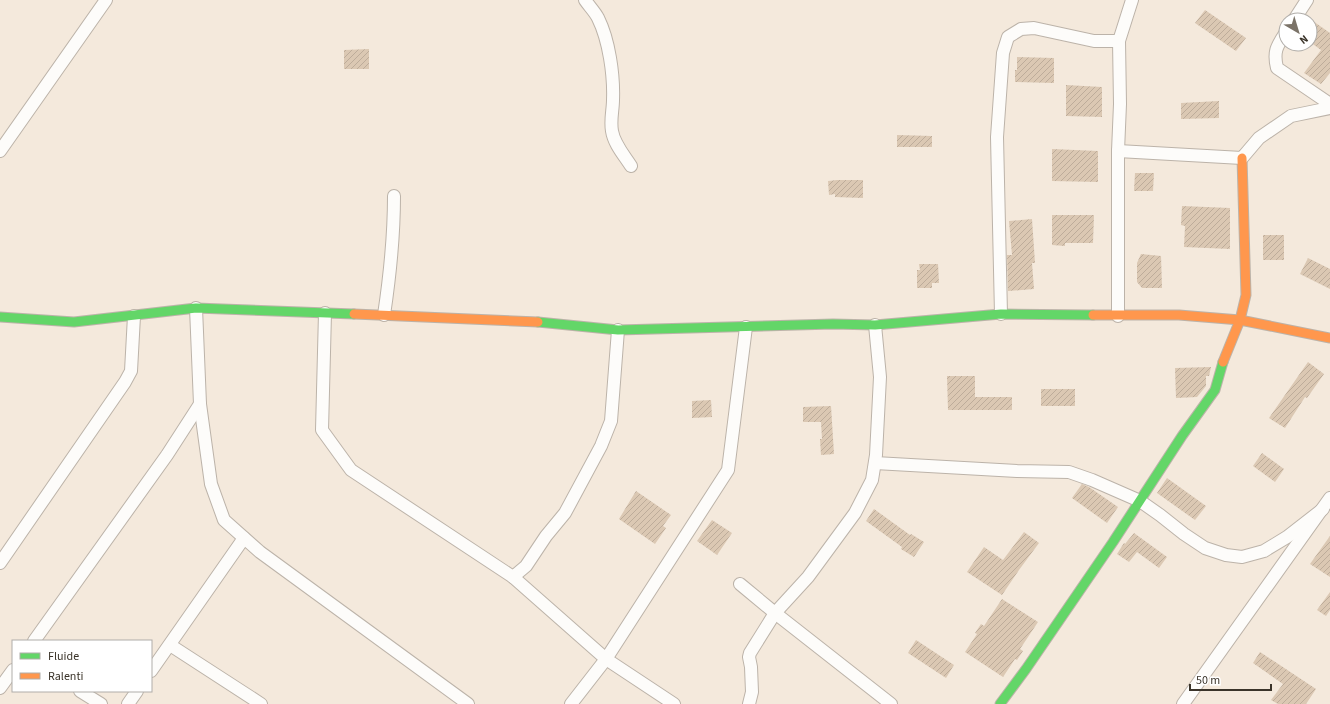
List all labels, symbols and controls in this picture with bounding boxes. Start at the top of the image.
north arrow [1278,12,1318,52]
text: N [1296,31,1311,48]
legend [12,640,152,692]
text: Fluide [48,648,79,665]
scale bar [1190,666,1271,692]
text: Ralenti [48,668,83,685]
text: 50 m [1196,672,1220,689]

